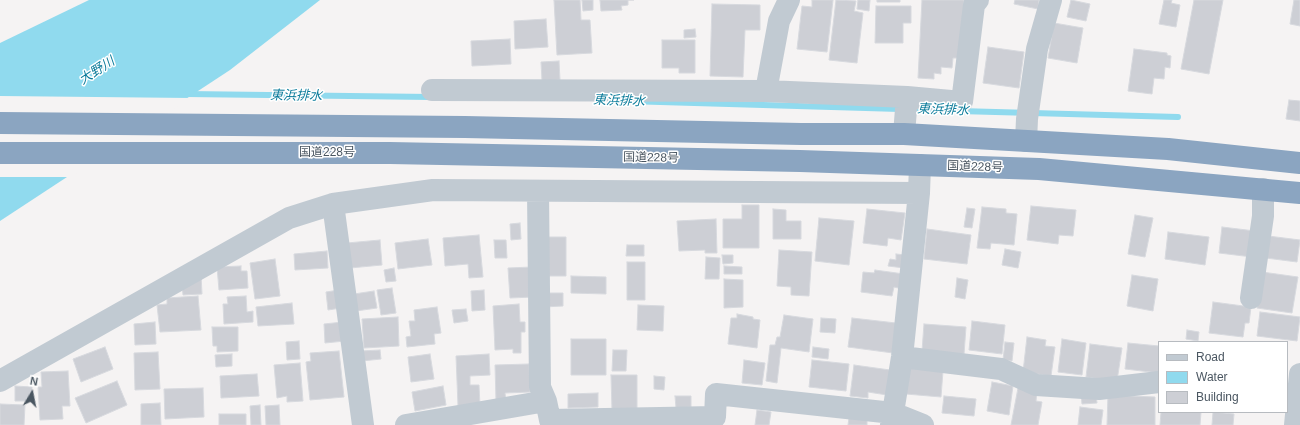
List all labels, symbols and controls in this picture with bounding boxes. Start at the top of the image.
water label: 大野川 [76,54,118,88]
water label: 東浜排水 [270,88,322,104]
water label: 東浜排水 [593,92,645,110]
water label: 東浜排水 [917,101,969,119]
street label: 国道228号 [299,146,355,160]
street label: 国道228号 [623,150,679,166]
street label: 国道228号 [947,159,1003,175]
legend [1158,341,1288,413]
text: Road [1196,350,1225,364]
text: Water [1196,370,1228,384]
north arrow [12,373,52,413]
text: N [29,375,39,388]
text: Building [1196,390,1239,404]

